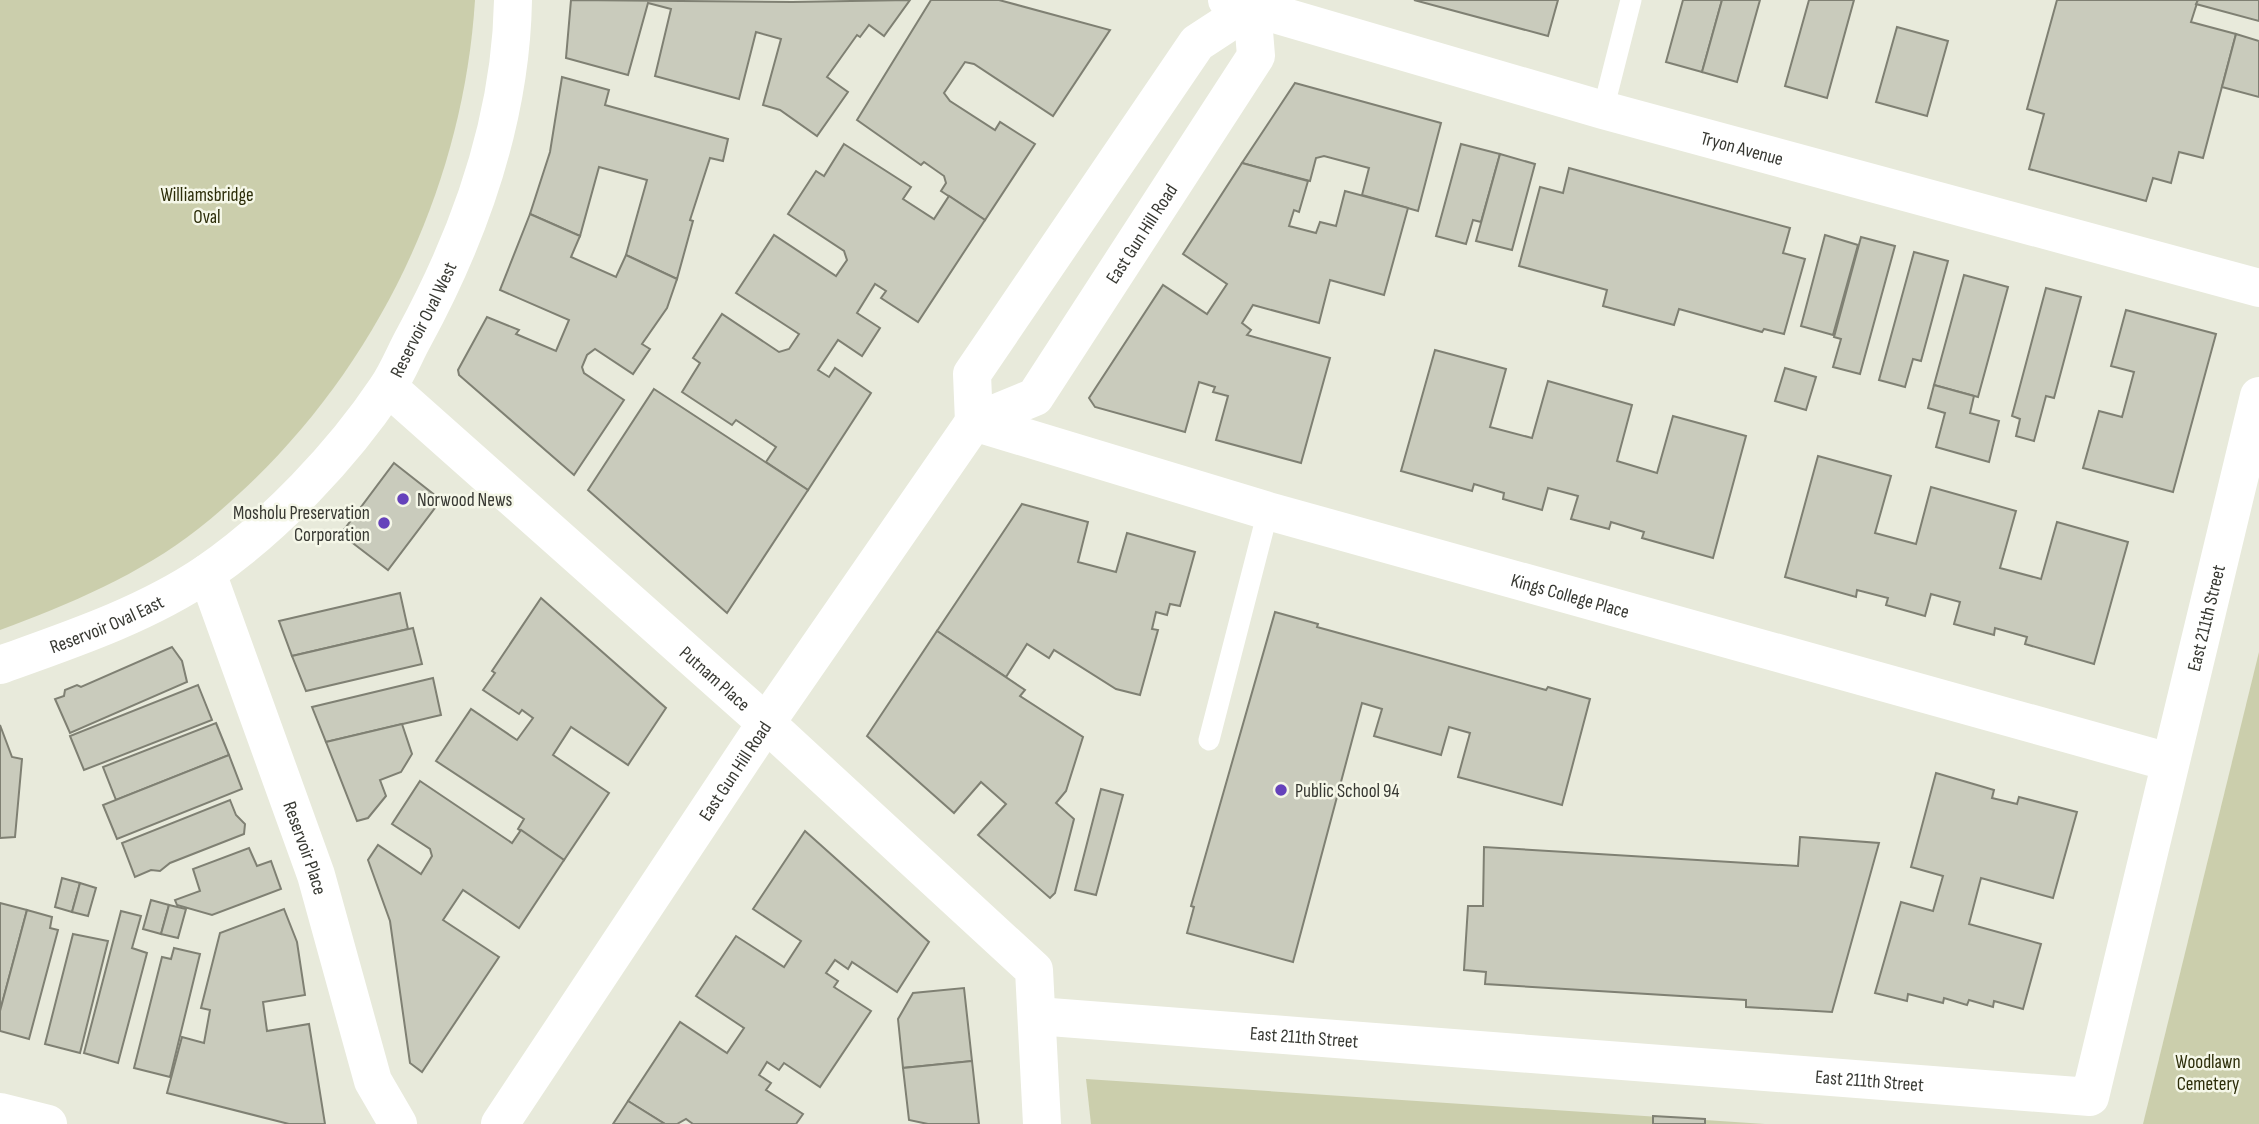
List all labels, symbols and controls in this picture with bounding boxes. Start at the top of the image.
street label: Tryon Avenue [1698,127,1786,171]
street label: East Gun Hill Road [1102,180,1183,288]
park label: Williamsbridge Oval [160,184,254,229]
street label: Reservoir Oval West [386,259,462,382]
place label: Norwood News [417,489,513,512]
marker: Norwood News [395,491,411,507]
place label: Mosholu Preservation Corporation [233,502,370,547]
marker: Mosholu Preservation Corporation [376,515,392,531]
street label: East 211th Street [2183,562,2231,674]
street label: Kings College Place [1508,569,1632,624]
street label: Reservoir Oval East [47,591,168,659]
street label: Putnam Place [674,642,754,716]
street label: East Gun Hill Road [694,718,777,825]
place label: Public School 94 [1295,780,1400,803]
marker: Public School 94 [1273,782,1289,798]
street label: Reservoir Place [277,798,331,897]
street label: East 211th Street [1249,1022,1359,1054]
park label: Woodlawn Cemetery [2175,1051,2241,1096]
street label: East 211th Street [1814,1066,1925,1097]

